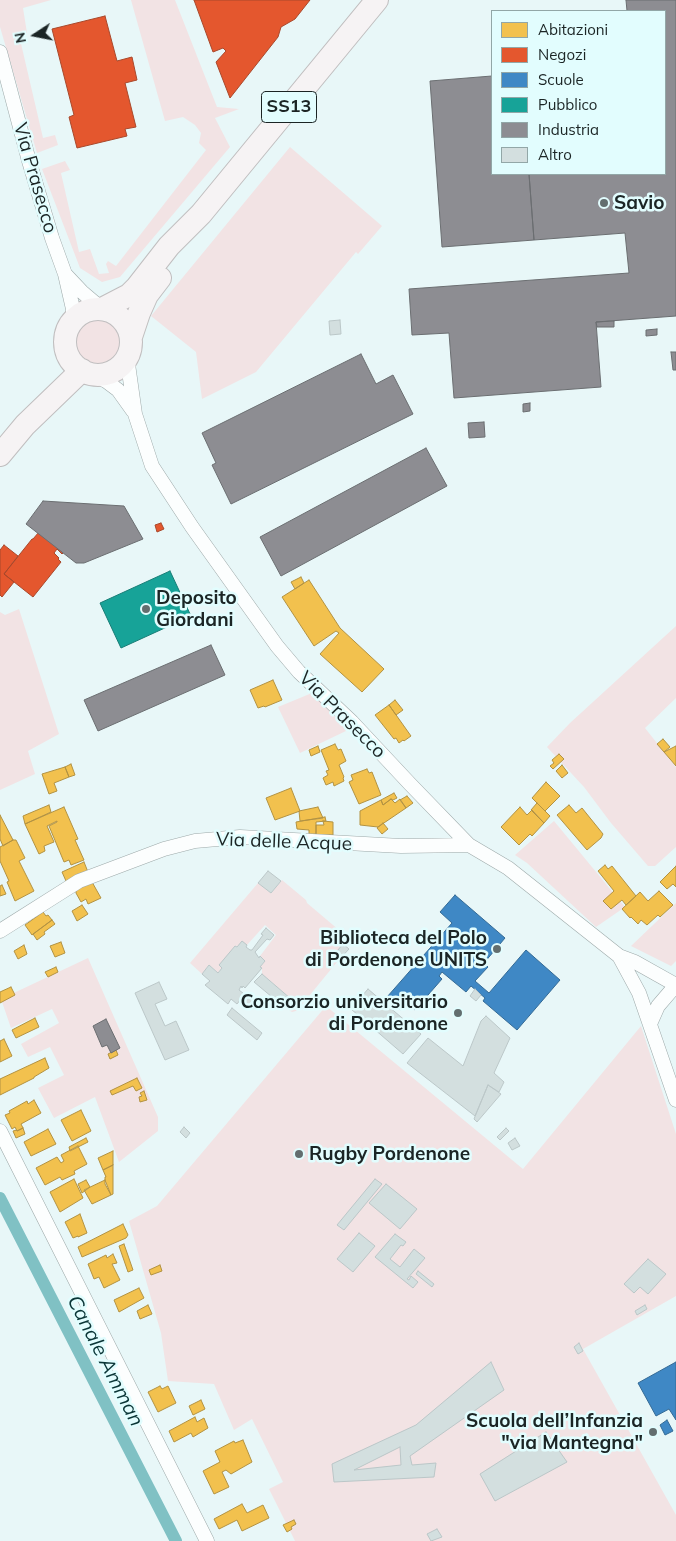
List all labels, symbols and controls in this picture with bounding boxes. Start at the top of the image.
north arrow [10,10,60,60]
legend [491,10,666,175]
text: Abitazioni [538,20,608,39]
text: N [10,31,30,45]
text: Negozi [538,45,586,64]
text: Scuole [538,70,584,89]
road number: SS13 [262,91,316,122]
text: Pubblico [538,95,597,114]
street label: Via Prasecco [8,120,62,236]
text: Industria [538,120,599,139]
text: Altro [538,145,572,164]
place label: Savio [614,192,664,214]
marker: Savio [598,197,610,209]
place label: Deposito Giordani [156,587,237,631]
marker: Deposito Giordani [140,603,152,615]
street label: Via Prasecco [294,667,390,763]
street label: Via delle Acque [216,828,352,856]
place label: Biblioteca del Polo di Pordenone UNITS [305,927,487,971]
marker: Biblioteca del Polo di Pordenone UNITS [491,943,503,955]
place label: Consorzio universitario di Pordenone [240,991,448,1035]
marker: Consorzio universitario di Pordenone [452,1007,464,1019]
place label: Rugby Pordenone [309,1143,470,1165]
marker: Rugby Pordenone [293,1148,305,1160]
water label: Canale Amman [62,1292,148,1430]
place label: Scuola dell’Infanzia "via Mantegna" [466,1410,643,1454]
marker: Scuola dell’Infanzia "via Mantegna" [647,1426,659,1438]

